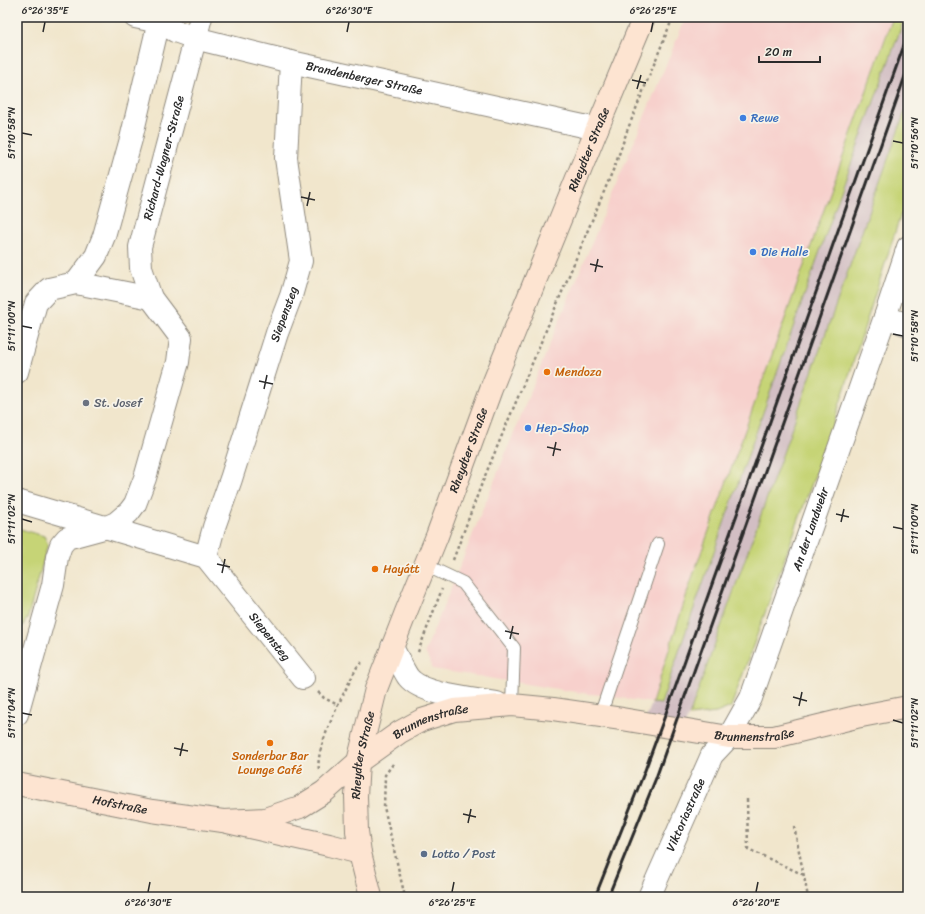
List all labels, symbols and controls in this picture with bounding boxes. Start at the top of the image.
text: 6°26'35"E [22,2,70,20]
text: 6°26'30"E [326,2,374,20]
text: 6°26'25"E [630,2,678,20]
scale bar [759,38,820,64]
text: 20 m [765,41,792,63]
street label: Brandenberger Straße [304,55,425,102]
street label: Richard-Wagner-Straße [137,93,191,223]
street label: Rheydter Straße [562,104,616,195]
text: 51°10'58"N [3,107,21,159]
place label: Rewe [751,107,779,129]
marker: Rewe [738,113,748,123]
text: 51°10'56"N [906,117,924,169]
place label: Die Halle [761,241,808,263]
marker: Die Halle [748,247,758,257]
street label: Siepensteg [264,284,304,345]
text: 51°11'00"N [3,301,21,351]
text: 51°10'58"N [906,310,924,362]
place label: Mendoza [555,361,602,383]
marker: Mendoza [542,367,552,377]
place label: St. Josef [94,392,144,414]
marker: St. Josef [81,398,91,408]
street label: Rheydter Straße [443,404,494,496]
place label: Hep-Shop [536,417,589,439]
marker: Hep-Shop [523,423,533,433]
street label: An der Landwehr [785,483,836,575]
text: 51°11'02"N [3,494,21,544]
text: 51°11'00"N [906,504,924,554]
place label: Hayátt [383,558,420,580]
marker: Hayátt [370,564,380,574]
street label: Siepensteg [243,607,296,666]
text: 51°11'04"N [3,688,21,738]
street label: Brunnenstraße [388,698,469,745]
text: 51°11'02"N [906,698,924,748]
street label: Rheydter Straße [345,709,381,800]
street label: Brunnenstraße [713,721,797,748]
marker: Sonderbar Bar Lounge Café [265,738,275,748]
place label: Sonderbar Bar Lounge Café [232,745,309,781]
street label: Viktoriastraße [660,774,712,855]
street label: Hofstraße [91,788,149,821]
place label: Lotto / Post [432,843,496,865]
marker: Lotto / Post [419,849,429,859]
text: 6°26'30"E [125,894,173,912]
text: 6°26'25"E [429,894,477,912]
text: 6°26'20"E [733,894,781,912]

